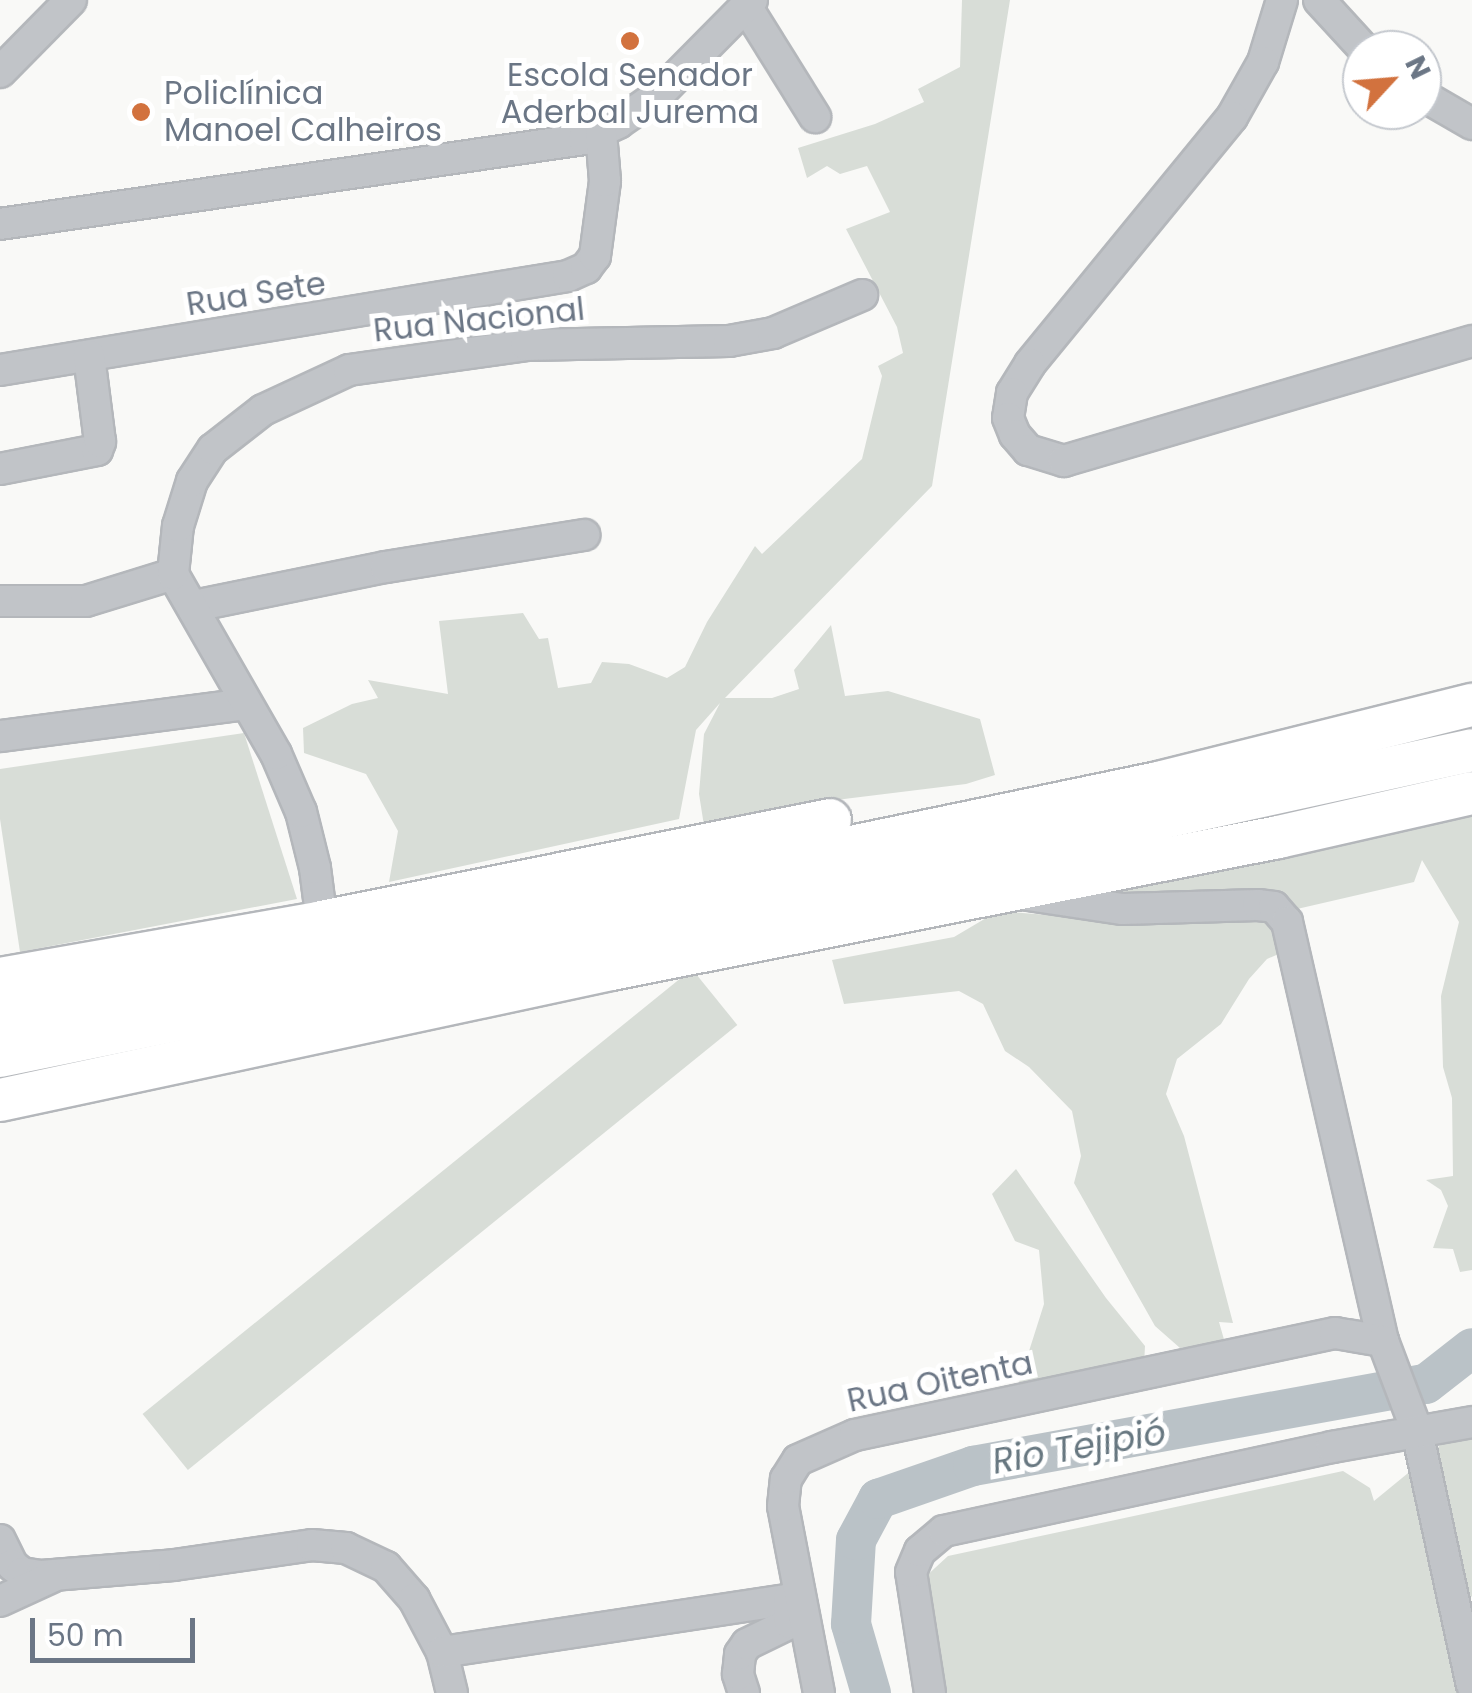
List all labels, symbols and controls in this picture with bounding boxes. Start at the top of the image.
marker: Escola Senador Aderbal Jurema [619,30,641,52]
north arrow [1342,30,1442,130]
text: N [1395,49,1440,86]
place label: Escola Senador Aderbal Jurema [501,57,759,132]
place label: Policlínica Manoel Calheiros [164,75,442,150]
marker: Policlínica Manoel Calheiros [128,99,154,125]
street label: Rua Sete [184,264,328,324]
street label: Rua Nacional [372,290,586,350]
street label: Rua Oitenta [844,1344,1036,1420]
water label: Rio Tejipió [989,1411,1169,1483]
scale bar [35,1598,200,1660]
text: 50 m [47,1614,124,1657]

